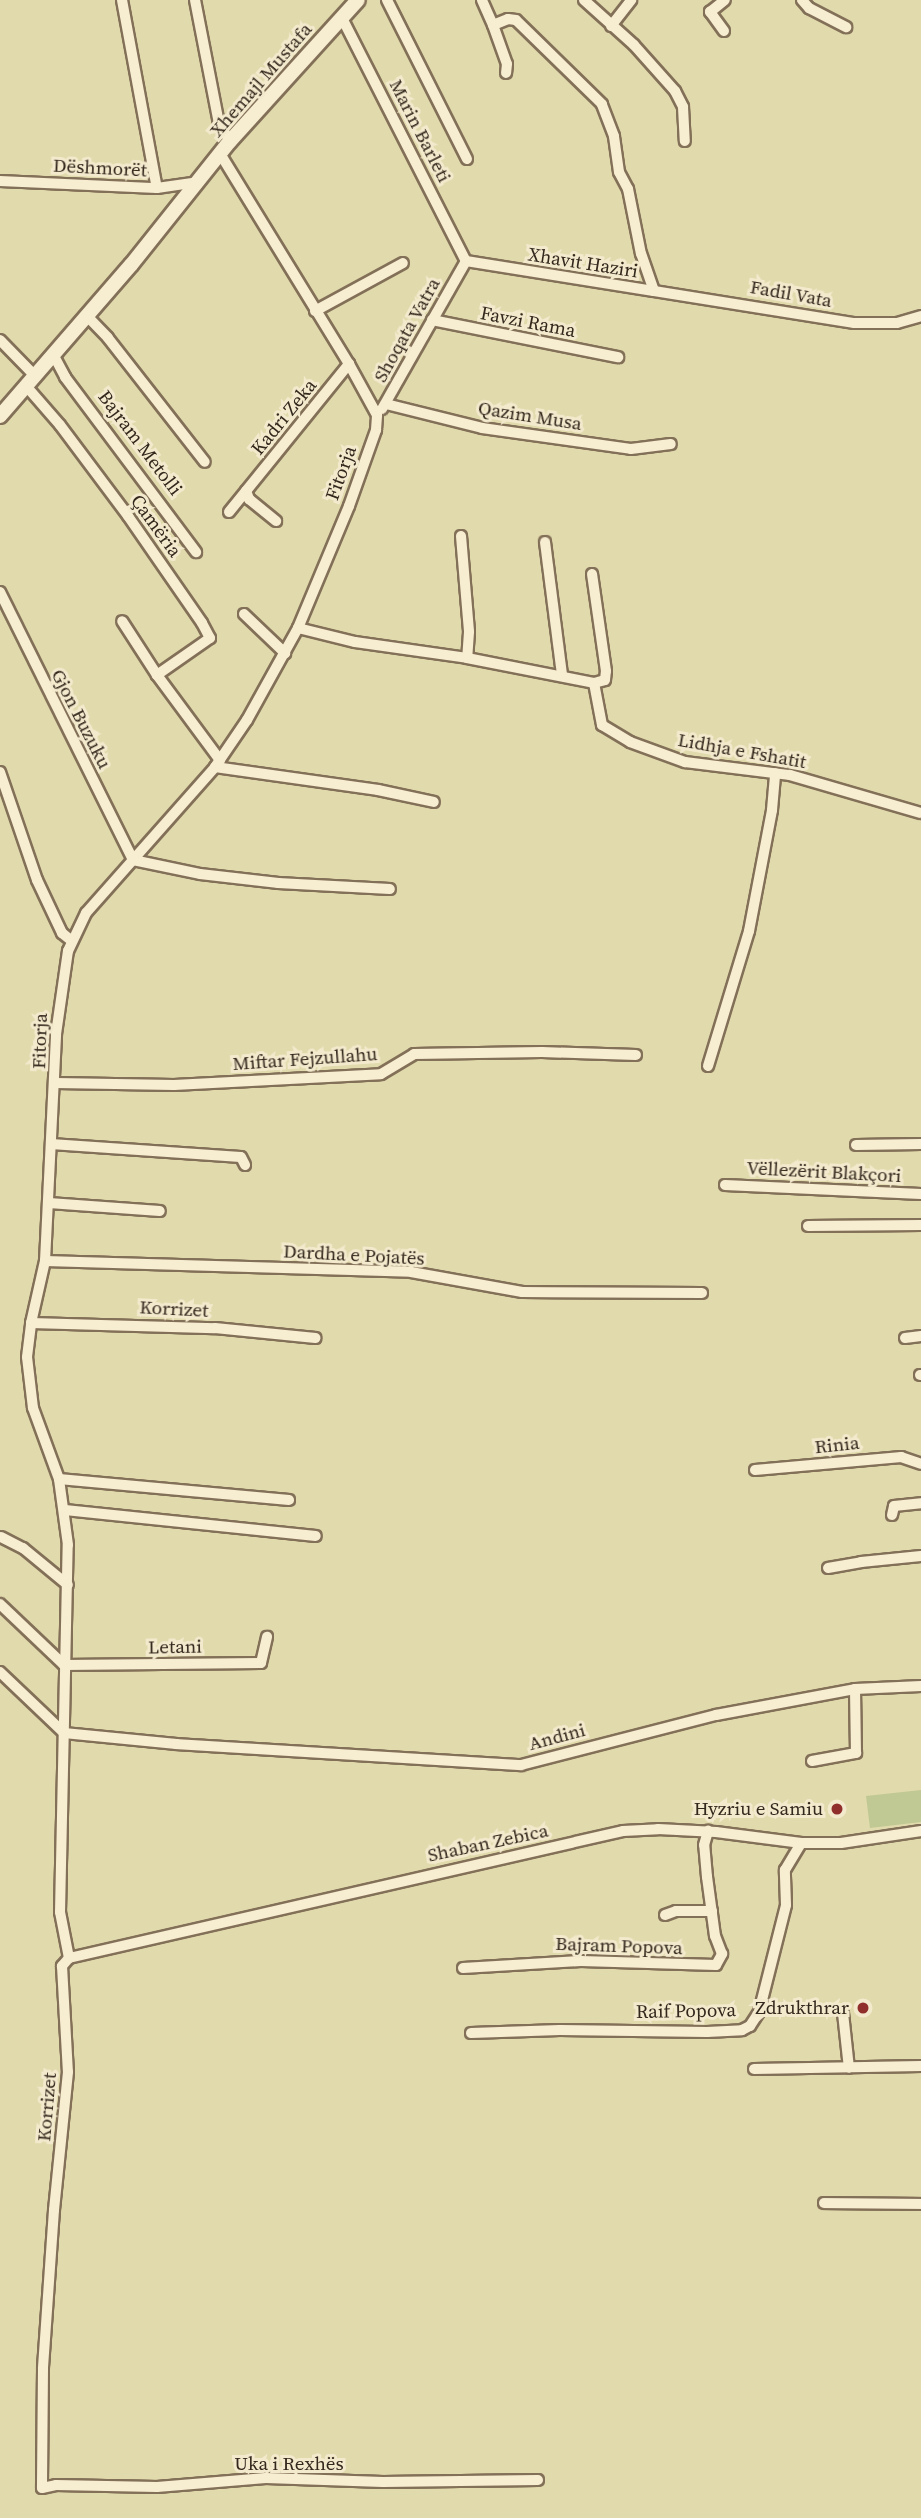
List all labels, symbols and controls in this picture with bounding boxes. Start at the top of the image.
street label: Xhemajl Mustafa [205,18,317,142]
street label: Marin Barleti [384,76,456,186]
street label: Dëshmorët [53,154,147,182]
street label: Xhavit Haziri [526,243,640,283]
street label: Shoqata Vatra [369,274,445,386]
street label: Fadil Vata [748,276,834,312]
street label: Favzi Rama [478,302,578,342]
street label: Kadri Zeka [246,374,322,460]
street label: Bajram Metolli [93,386,187,500]
street label: Qazim Musa [477,397,583,435]
street label: Fitorja [321,443,361,503]
street label: Çamëria [126,490,186,562]
street label: Gjon Buzuku [46,666,116,772]
street label: Lidhja e Fshatit [676,728,808,774]
street label: Fitorja [28,1013,52,1069]
street label: Miftar Fejzullahu [232,1043,378,1075]
street label: Vëllezërit Blakçori [746,1157,902,1187]
street label: Dardha e Pojatës [283,1240,425,1270]
street label: Korrizet [139,1296,209,1322]
street label: Rinia [813,1431,861,1459]
street label: Letani [148,1635,202,1659]
street label: Andini [526,1719,588,1755]
place label: Hyzriu e Samiu [694,1798,823,1820]
marker: Hyzriu e Samiu [829,1801,845,1817]
street label: Shaban Zebica [426,1819,550,1867]
street label: Bajram Popova [555,1932,683,1960]
place label: Zdrukthrar [755,1997,849,2019]
street label: Raif Popova [636,1999,736,2023]
marker: Zdrukthrar [855,2000,871,2016]
street label: Korrizet [33,2072,61,2142]
street label: Uka i Rexhës [234,2453,344,2475]

